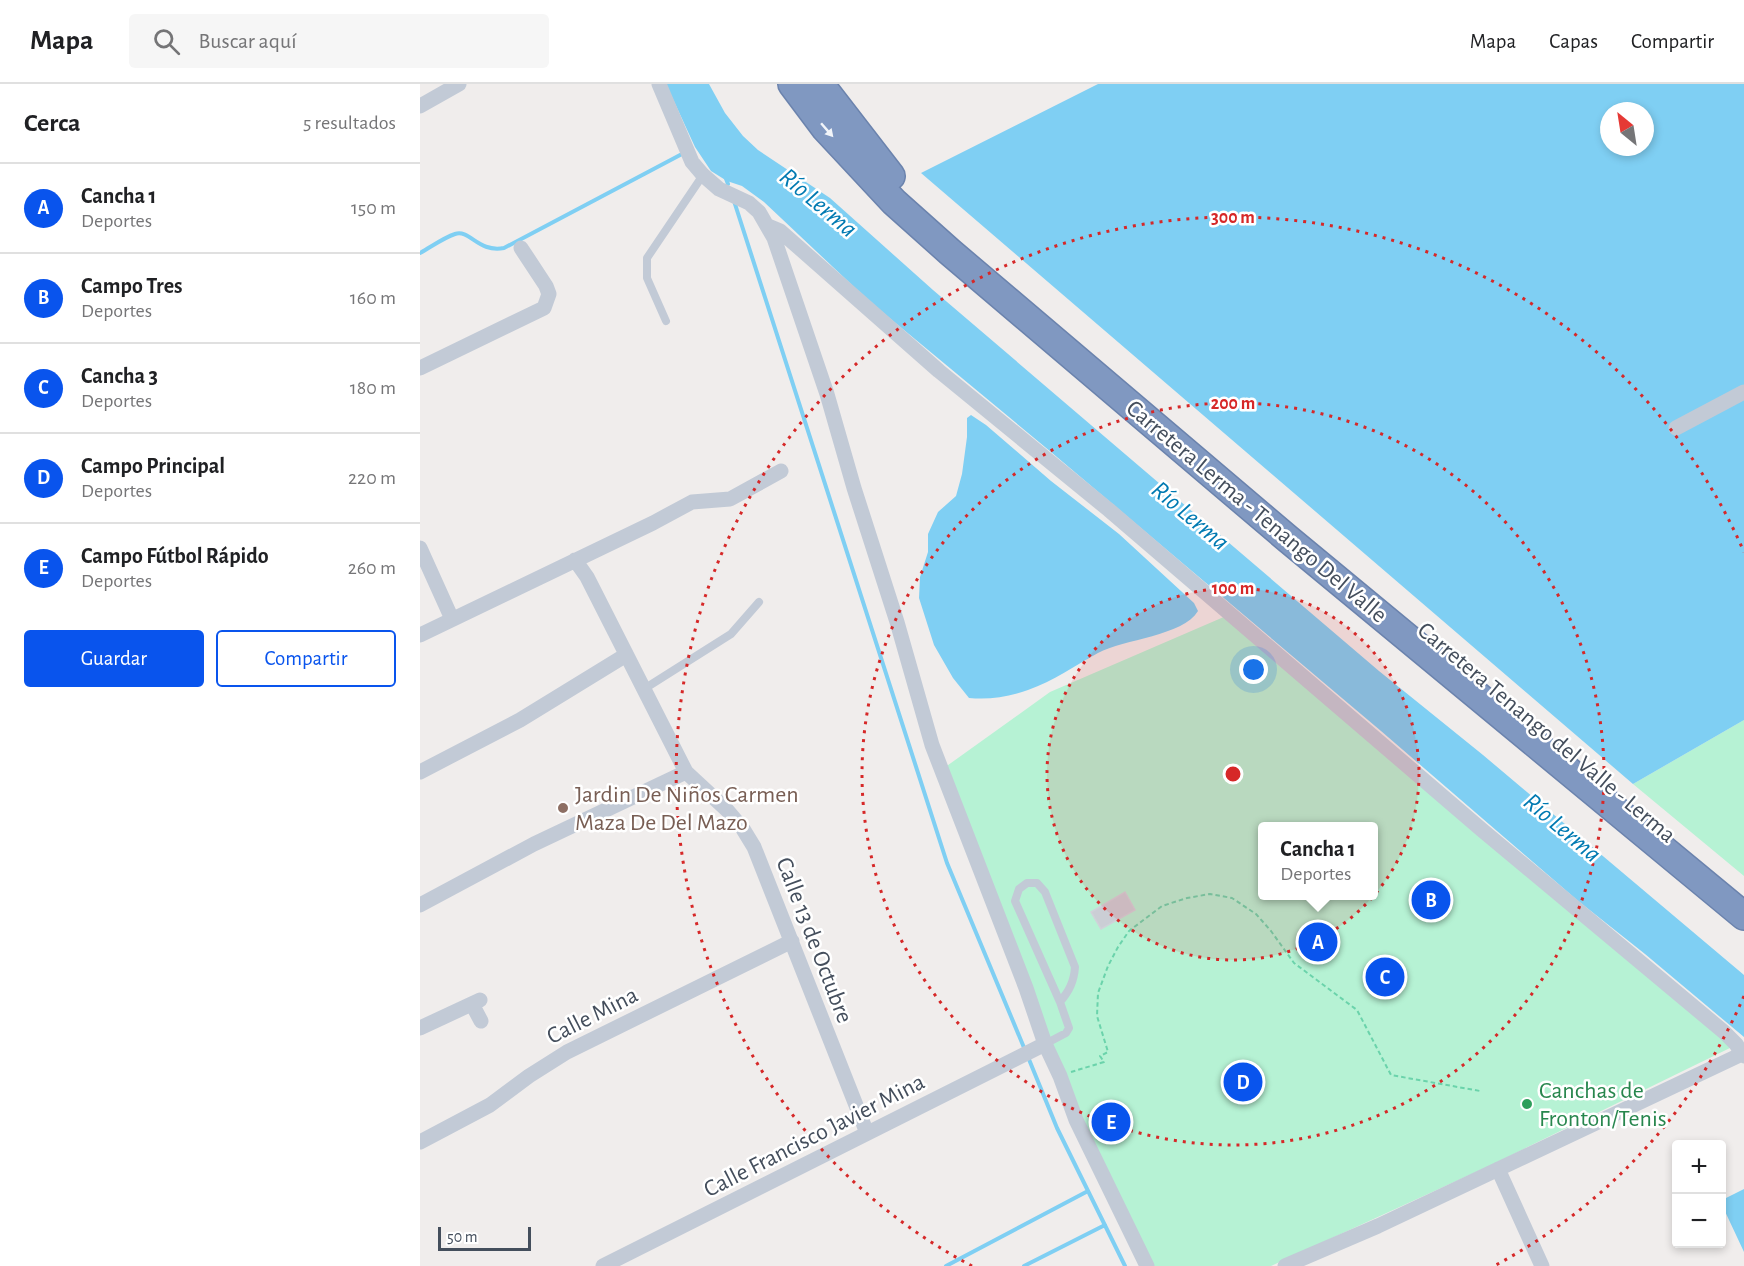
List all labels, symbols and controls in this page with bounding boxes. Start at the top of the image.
search box [129,14,549,68]
icon: search [150,25,183,58]
text: Mapa [30,27,93,55]
text: Buscar aquí [198,30,297,52]
text: Mapa [1470,31,1516,52]
text: Capas [1549,31,1598,52]
text: Compartir [1631,31,1714,52]
north arrow [1600,102,1654,156]
text: Cerca [24,110,81,136]
text: 5 resultados [303,113,396,133]
one-way arrow [820,123,834,138]
water label: Río Lerma [775,163,862,242]
text: Cancha 1 [81,185,156,207]
text: A [38,198,50,218]
text: 150 m [351,198,396,218]
text: 300 m [1211,209,1255,227]
text: Deportes [81,211,152,231]
text: Campo Tres [81,275,182,297]
text: B [38,288,49,308]
text: 160 m [350,288,396,308]
text: Deportes [81,301,152,321]
text: Cancha 3 [81,365,158,387]
text: C [38,378,49,398]
text: 180 m [350,378,396,398]
text: Deportes [81,391,152,411]
text: 200 m [1211,395,1255,413]
street label: Carretera Lerma - Tenango Del Valle [1122,396,1391,628]
text: Campo Principal [81,455,225,477]
text: D [37,468,50,488]
text: 220 m [348,468,396,488]
water label: Río Lerma [1147,476,1234,555]
text: Deportes [81,481,152,501]
text: Campo Fútbol Rápido [81,545,269,567]
text: E [38,558,49,578]
text: 260 m [348,558,396,578]
text: Deportes [81,571,152,591]
text: 100 m [1212,580,1254,598]
street label: Carretera Tenango del Valle - Lerma [1413,618,1680,848]
button: Guardar [24,630,204,687]
button: Compartir [216,630,396,687]
your location [1239,655,1268,684]
centre of rings [1223,764,1243,784]
place label: Jardin De Niños Carmen Maza De Del Mazo [575,783,799,835]
water label: Río Lerma [1519,788,1606,867]
marker: Jardin De Niños Carmen Maza De Del Mazo [556,801,570,815]
popup [1258,822,1378,900]
text: Cancha 1 [1280,838,1356,860]
street label: Calle 13 de Octubre [771,854,857,1026]
text: Deportes [1280,864,1351,884]
pin: B [1412,878,1450,922]
pin: A [1298,920,1338,964]
pin: C [1366,954,1404,1000]
street label: Calle Mina [543,983,642,1049]
pin: D [1224,1060,1262,1104]
street label: Calle Francisco Javier Mina [700,1070,929,1202]
place label: Canchas de Fronton/Tenis [1539,1079,1667,1131]
marker: Canchas de Fronton/Tenis [1520,1097,1534,1111]
pin: E [1092,1100,1130,1144]
map controls [1672,1140,1726,1248]
button: + [1672,1140,1726,1194]
button: − [1672,1194,1726,1248]
scale bar [438,1224,531,1252]
text: 50 m [447,1229,478,1245]

